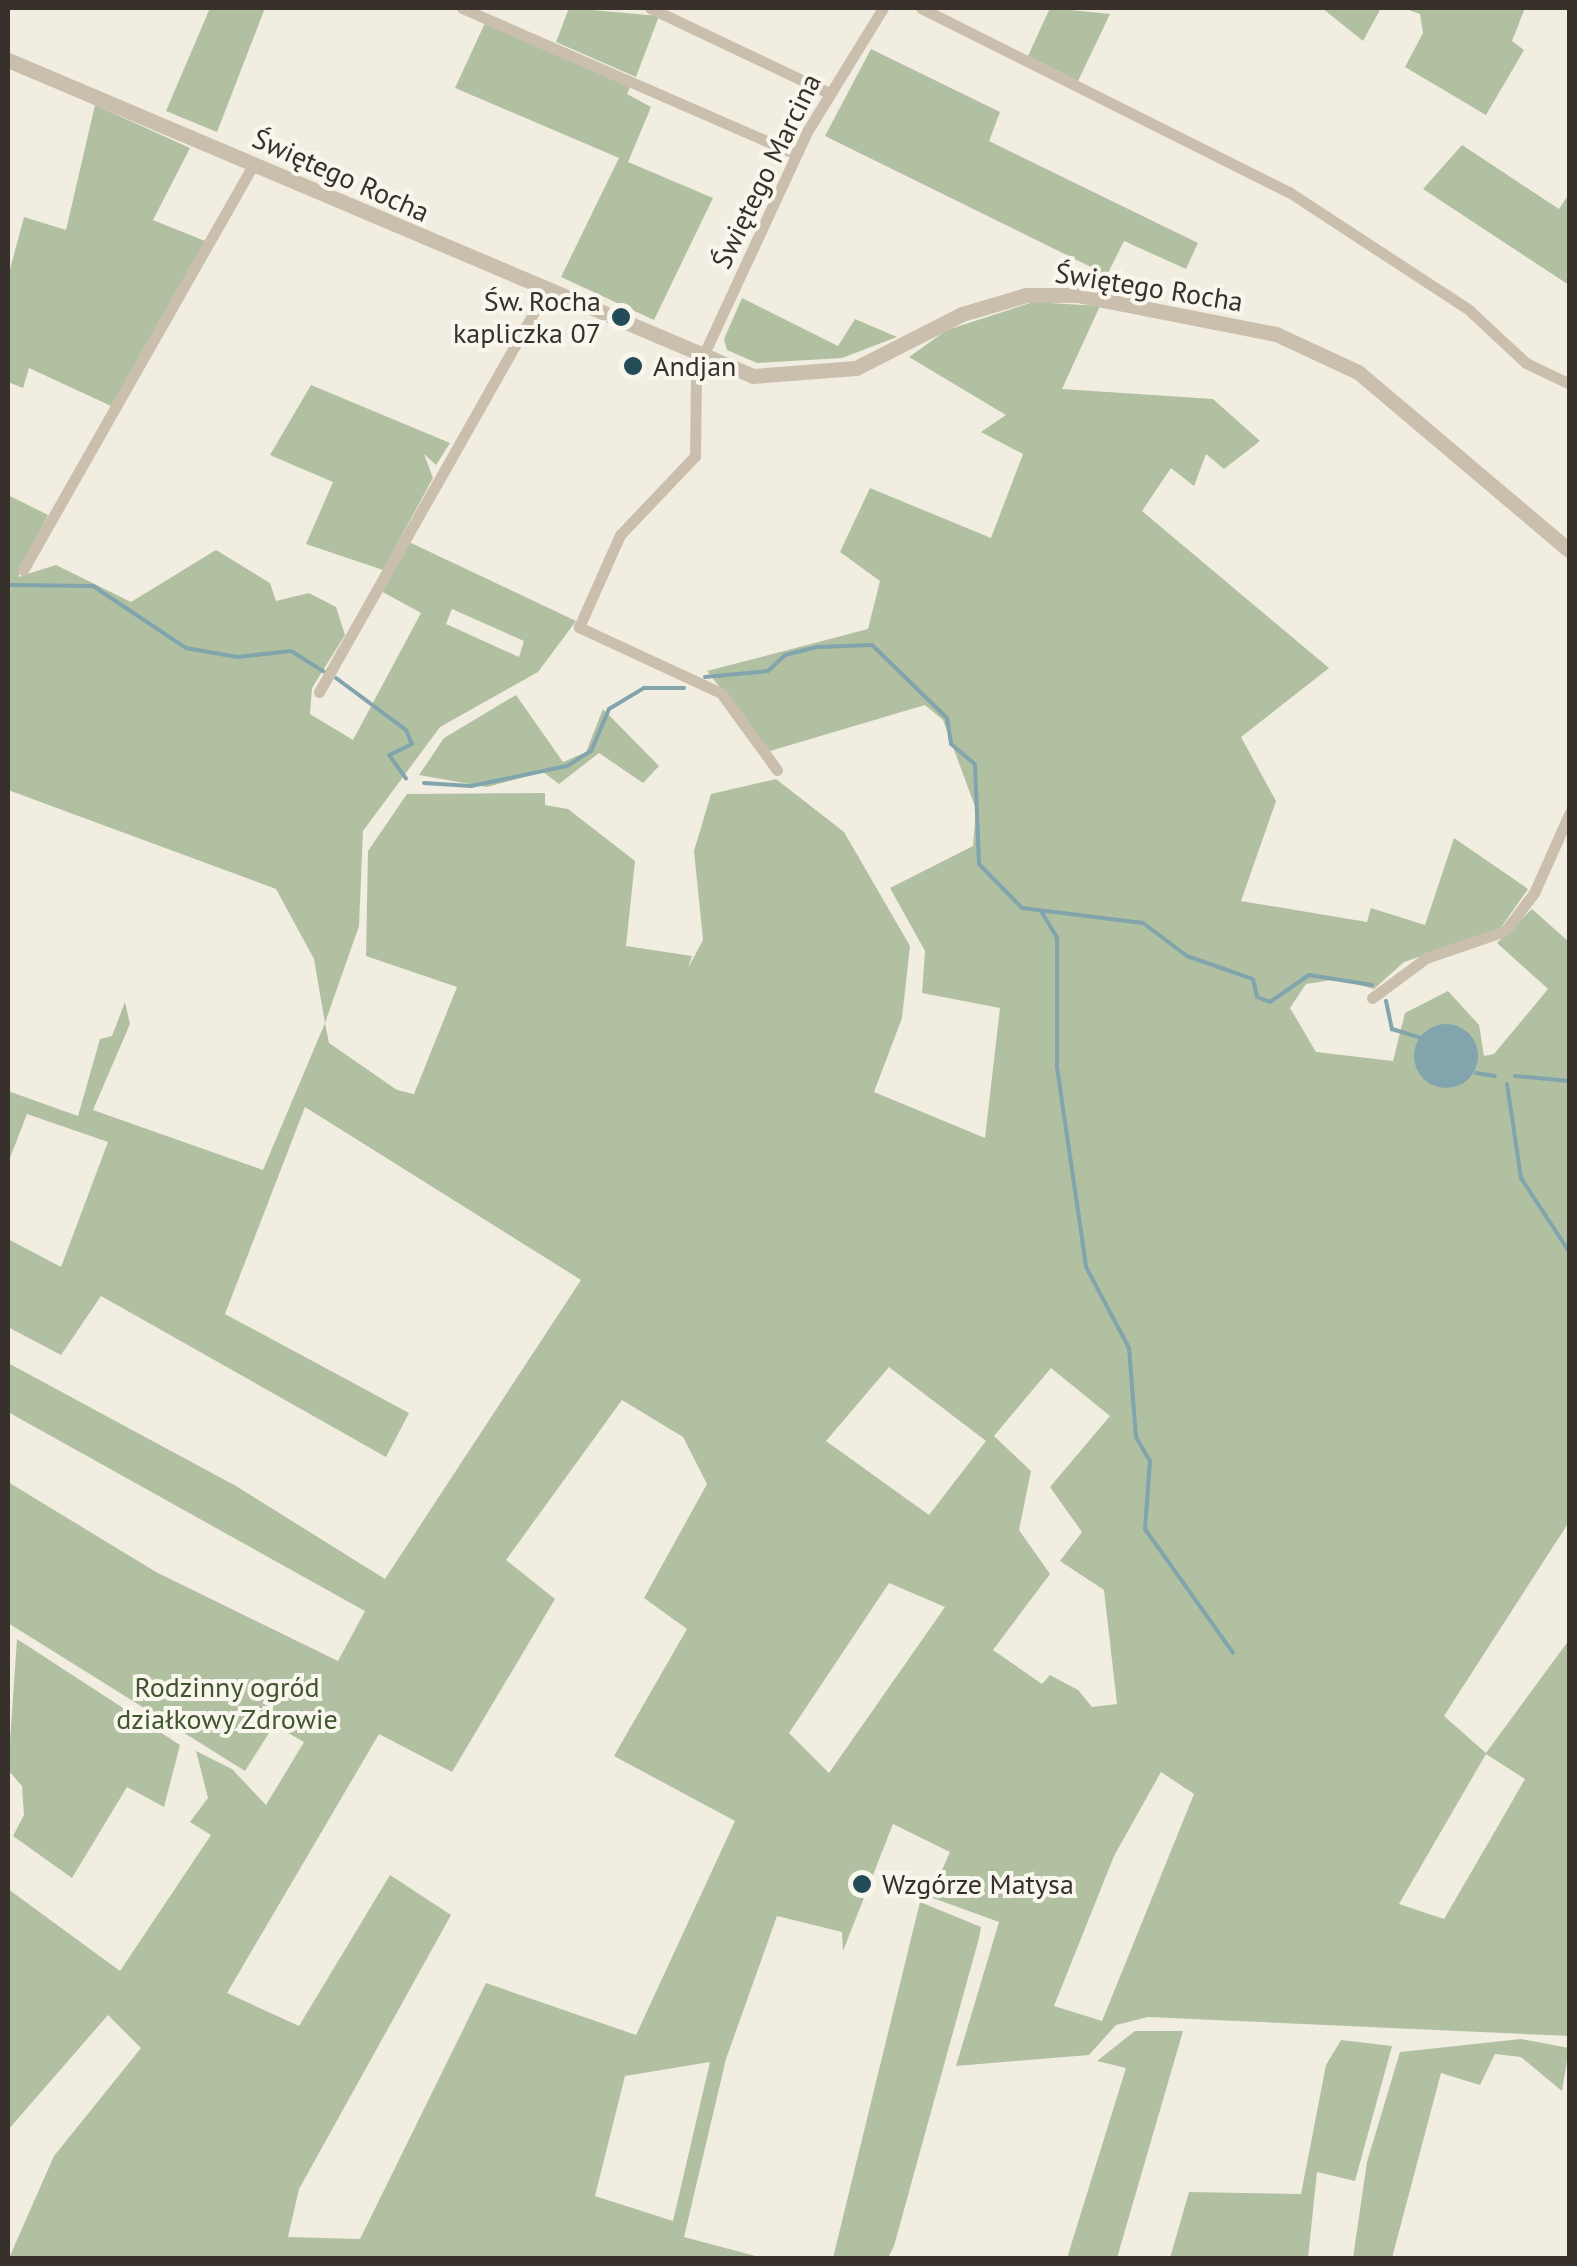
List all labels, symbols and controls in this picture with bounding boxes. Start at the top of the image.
street label: Świętego Marcina [704,68,828,274]
street label: Świętego Rocha [247,121,435,229]
street label: Świętego Rocha [1053,256,1245,318]
place label: Św. Rocha kapliczka 07 [453,284,601,350]
marker: Św. Rocha kapliczka 07 [610,306,632,328]
place label: Andjan [653,349,736,383]
marker: Andjan [622,355,644,377]
park label: Rodzinny ogród działkowy Zdrowie [115,1670,339,1736]
place label: Wzgórze Matysa [882,1867,1074,1901]
marker: Wzgórze Matysa [851,1873,873,1895]

